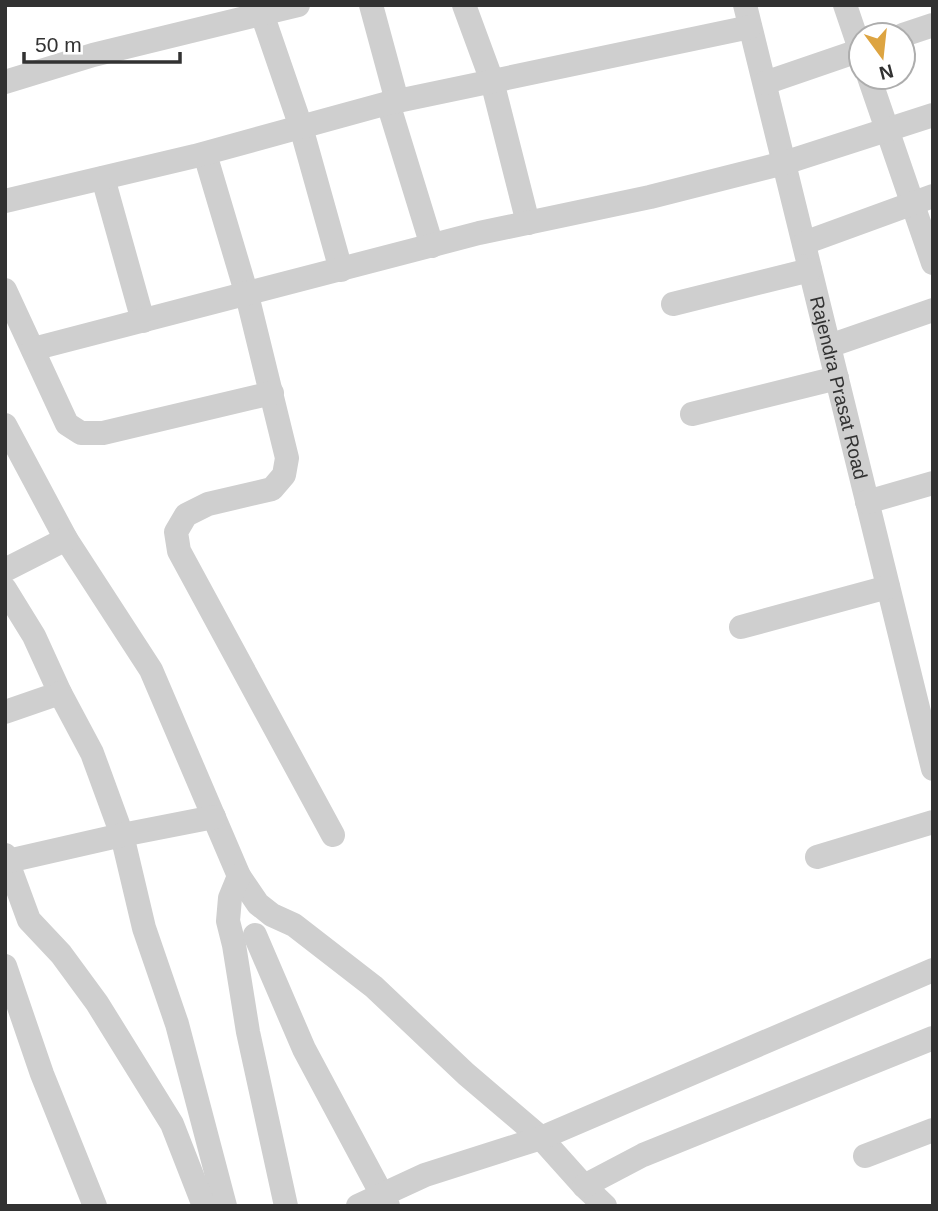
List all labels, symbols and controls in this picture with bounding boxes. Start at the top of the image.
scale bar [24,21,180,65]
north arrow [847,21,917,91]
text: 50 m [35,33,82,56]
text: N [877,60,896,84]
street label: Rajendra Prasat Road [806,294,871,482]

